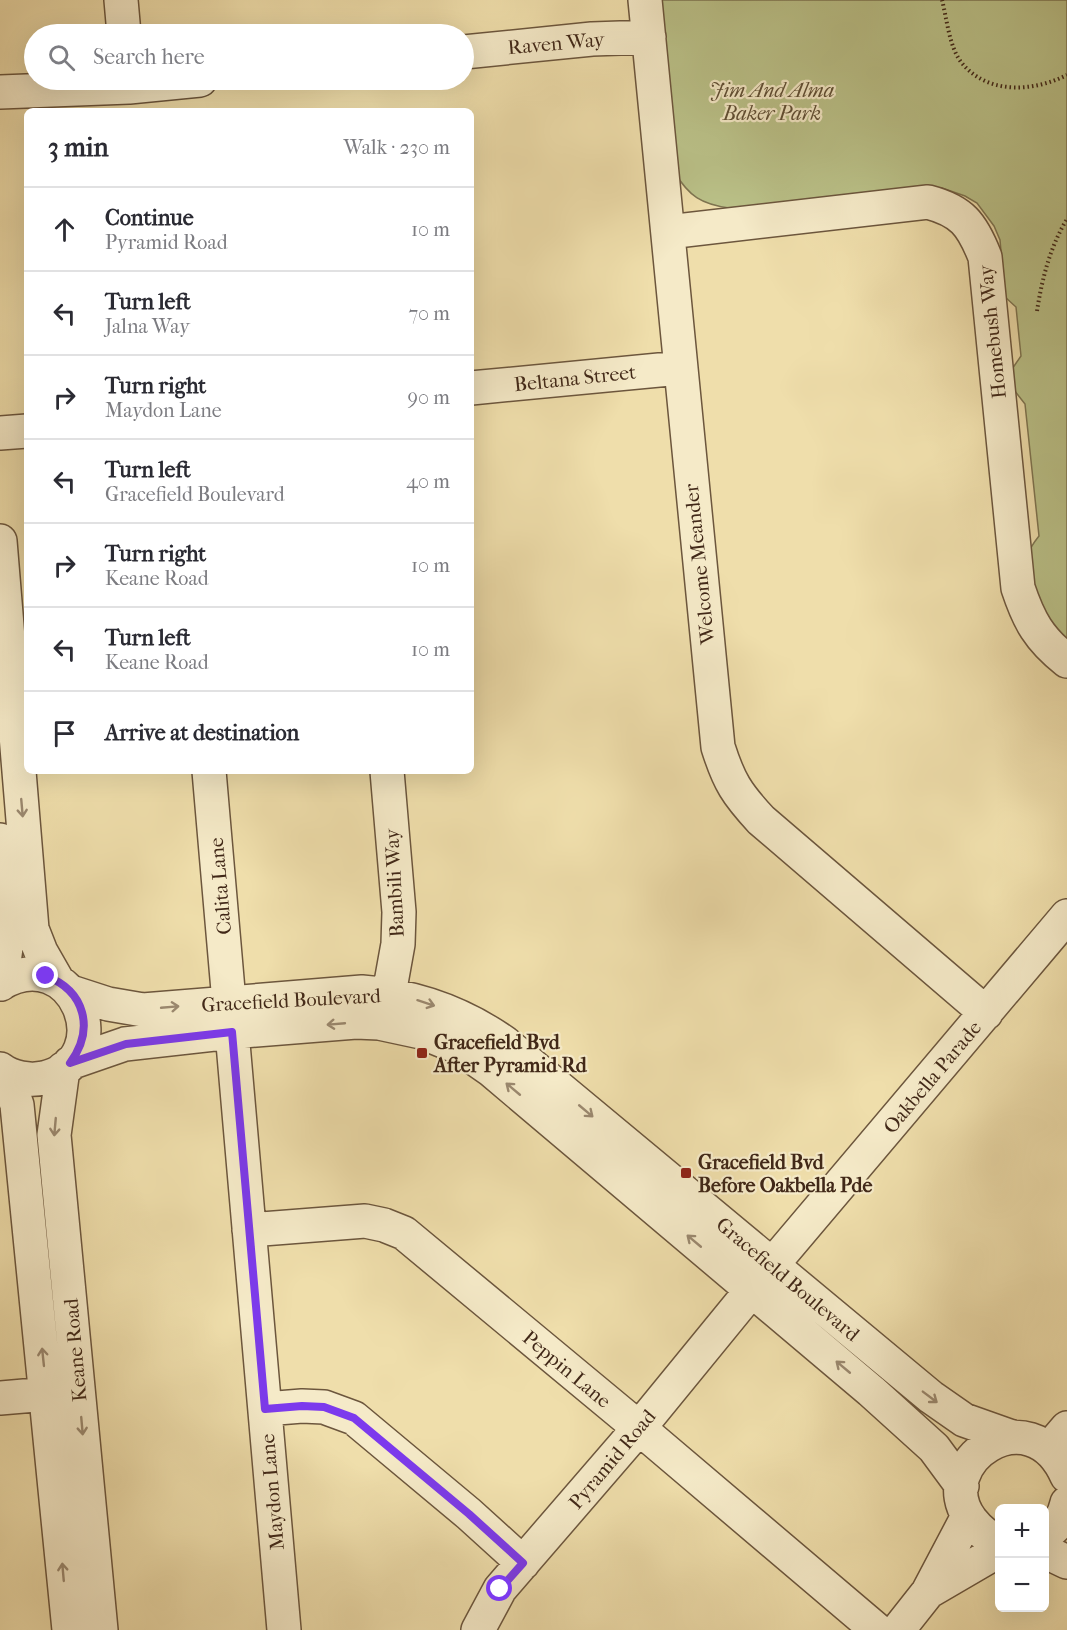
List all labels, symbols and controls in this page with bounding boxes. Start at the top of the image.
search box [24,24,474,90]
street label: Raven Way [507,28,607,59]
icon: search [45,41,78,74]
text: Search here [93,44,205,70]
park label: Jim And Alma Baker Park [710,79,834,125]
text: 3 min [48,132,109,163]
text: Walk · 230 m [344,136,450,159]
text: Continue [105,205,194,231]
icon: ahead [48,213,81,246]
text: 10 m [411,218,450,241]
text: Pyramid Road [105,231,228,254]
street label: Homebush Way [974,263,1011,400]
text: Turn left [105,289,191,315]
icon: left [48,297,81,330]
text: 70 m [408,302,450,325]
text: Jalna Way [105,315,190,338]
street label: Beltana Street [513,361,637,396]
text: Turn right [105,373,206,399]
icon: right [48,381,81,414]
text: 90 m [408,386,450,409]
text: Maydon Lane [105,399,222,422]
text: Turn left [105,457,191,483]
icon: left [48,465,81,498]
text: 40 m [406,470,450,493]
street label: Welcome Meander [680,482,719,646]
text: Gracefield Boulevard [105,483,285,506]
text: Turn right [105,541,206,567]
icon: right [48,549,81,582]
text: 10 m [411,554,450,577]
text: Keane Road [105,567,209,590]
text: Turn left [105,625,191,651]
icon: left [48,633,81,666]
text: 10 m [411,638,450,661]
text: Keane Road [105,651,209,674]
icon: arrive [48,717,81,750]
text: Arrive at destination [105,720,299,746]
one-way arrow [17,798,28,818]
street label: Bambili Way [380,827,409,938]
street label: Calita Lane [205,836,236,936]
route end [32,962,58,988]
street label: Gracefield Boulevard [201,984,382,1017]
one-way arrow [416,998,435,1009]
one-way arrow [159,1001,179,1012]
street label: Oakbella Parade [879,1016,986,1138]
one-way arrow [327,1019,347,1030]
place label: Gracefield Bvd After Pyramid Rd [432,1031,588,1077]
marker: Gracefield Bvd After Pyramid Rd [415,1046,429,1060]
one-way arrow [505,1082,521,1095]
one-way arrow [578,1104,593,1118]
one-way arrow [49,1117,60,1137]
place label: Gracefield Bvd Before Oakbella Pde [698,1151,872,1197]
marker: Gracefield Bvd Before Oakbella Pde [679,1166,693,1180]
street label: Gracefield Boulevard [711,1213,865,1347]
one-way arrow [686,1235,702,1248]
street label: Keane Road [59,1296,91,1403]
street label: Peppin Lane [518,1326,615,1413]
one-way arrow [37,1347,48,1367]
one-way arrow [835,1361,851,1374]
one-way arrow [922,1390,938,1403]
street label: Pyramid Road [564,1404,661,1514]
one-way arrow [77,1416,88,1436]
street label: Maydon Lane [256,1433,289,1551]
map controls [995,1504,1049,1612]
button: + [995,1504,1049,1558]
button: − [995,1558,1049,1612]
one-way arrow [57,1562,68,1582]
route start [486,1575,512,1601]

